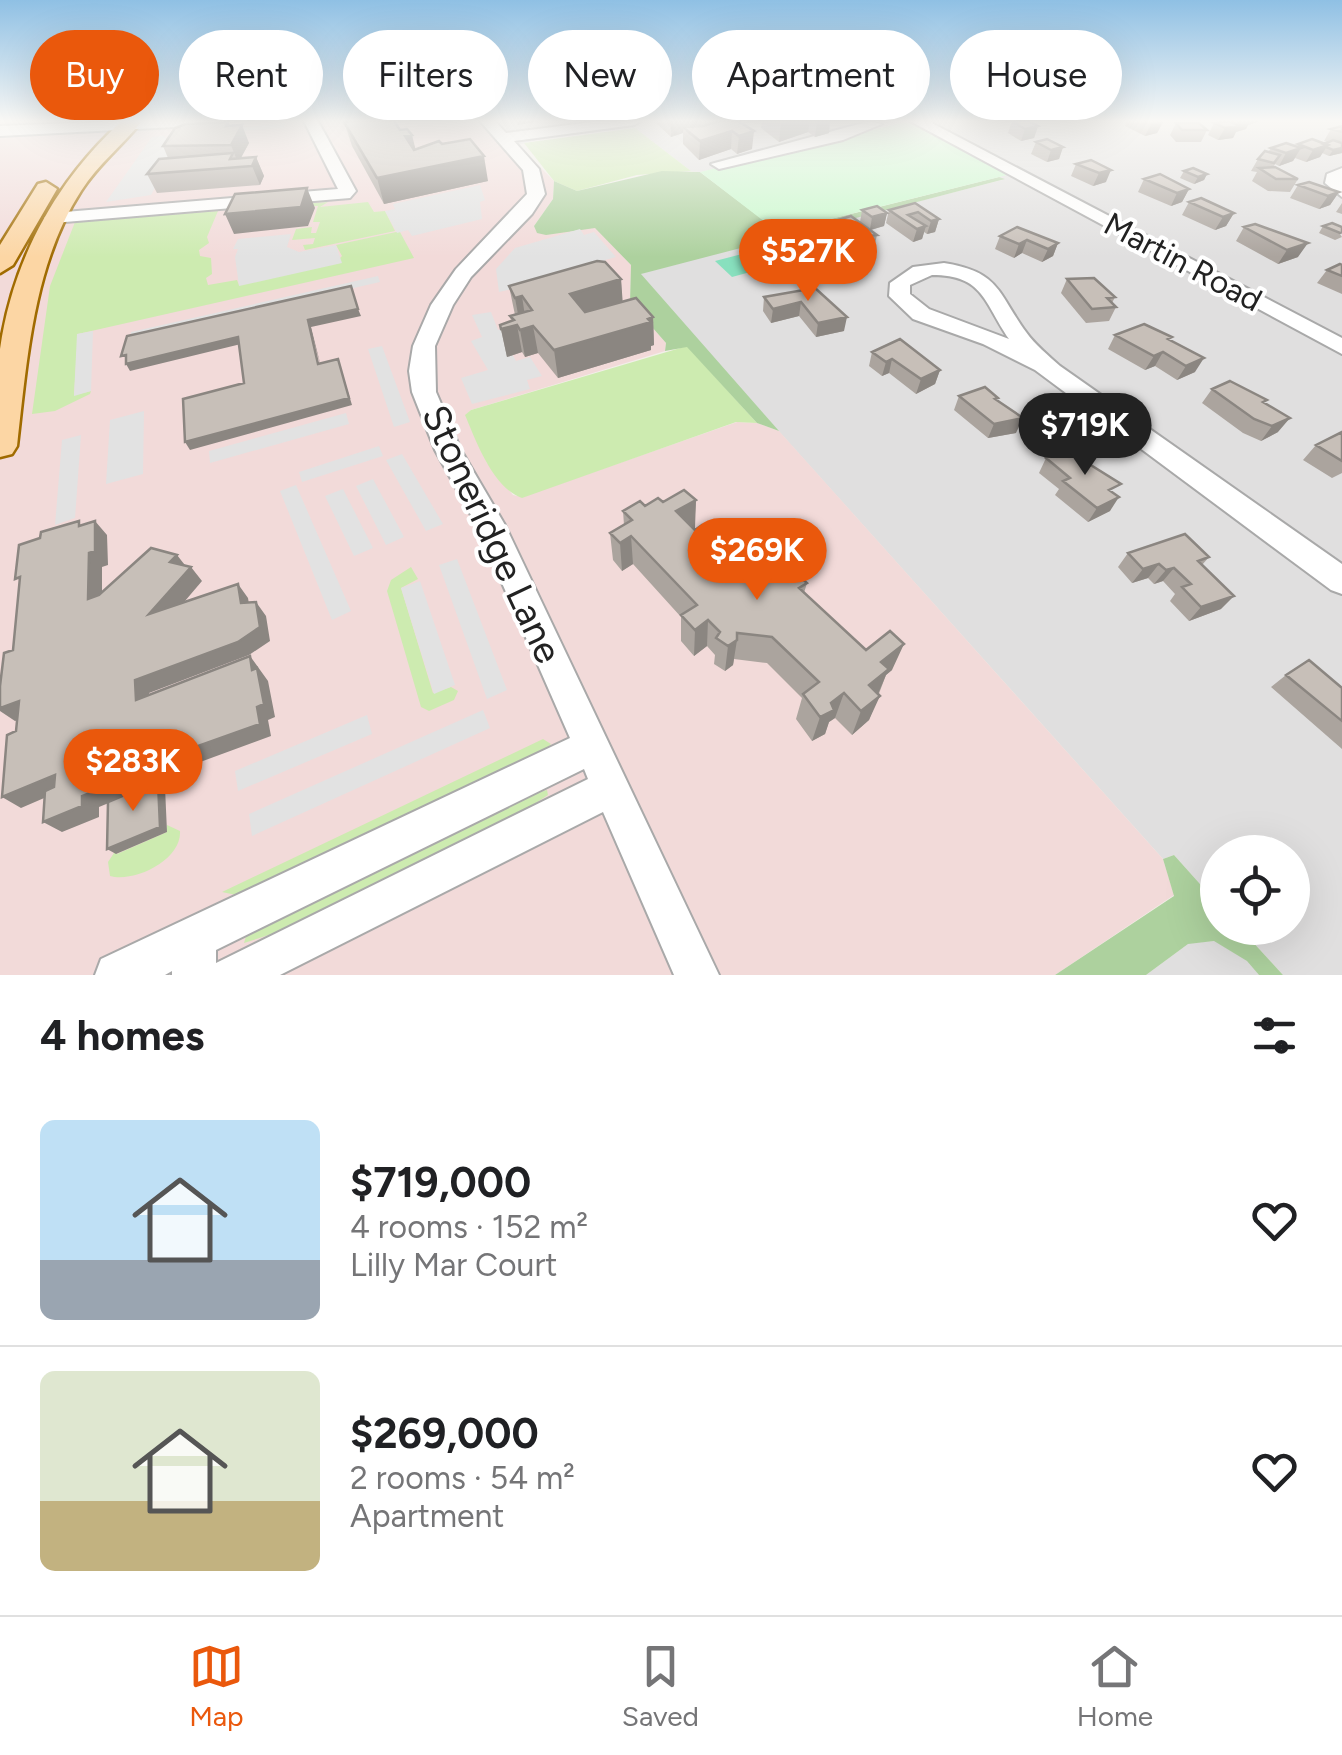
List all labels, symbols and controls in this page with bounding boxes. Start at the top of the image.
chip: Buy [30,30,159,120]
chip: Rent [179,30,323,120]
chip: Filters [343,30,508,120]
chip: New [528,30,672,120]
chip: Apartment [692,30,930,120]
chip: House [950,30,1122,120]
street label: Martin Road [1098,205,1268,319]
pin: $527K [738,219,878,304]
text: $527K [761,232,855,270]
pin: $719K [1015,393,1155,478]
street label: Stoneridge Lane [412,398,572,670]
text: $719K [1041,406,1129,444]
pin: $269K [687,518,827,603]
text: $269K [710,531,804,569]
pin: $283K [63,729,203,814]
text: $283K [86,742,180,780]
map controls [1200,835,1310,945]
button: locate [1200,835,1310,945]
icon: filters [1247,1008,1302,1063]
text: 4 homes [40,1010,204,1061]
text: $719,000 [350,1157,531,1208]
icon: home [120,1160,240,1280]
icon: heart [1247,1193,1302,1248]
text: 4 rooms · 152 m² [350,1208,588,1246]
text: Lilly Mar Court [350,1246,557,1284]
text: $269,000 [350,1408,539,1459]
icon: home [120,1411,240,1531]
icon: heart [1247,1444,1302,1499]
text: 2 rooms · 54 m² [350,1459,575,1497]
text: Apartment [350,1497,504,1535]
tab: Map [189,1639,244,1733]
tab: Saved [622,1639,699,1733]
tab: Home [1077,1639,1153,1733]

